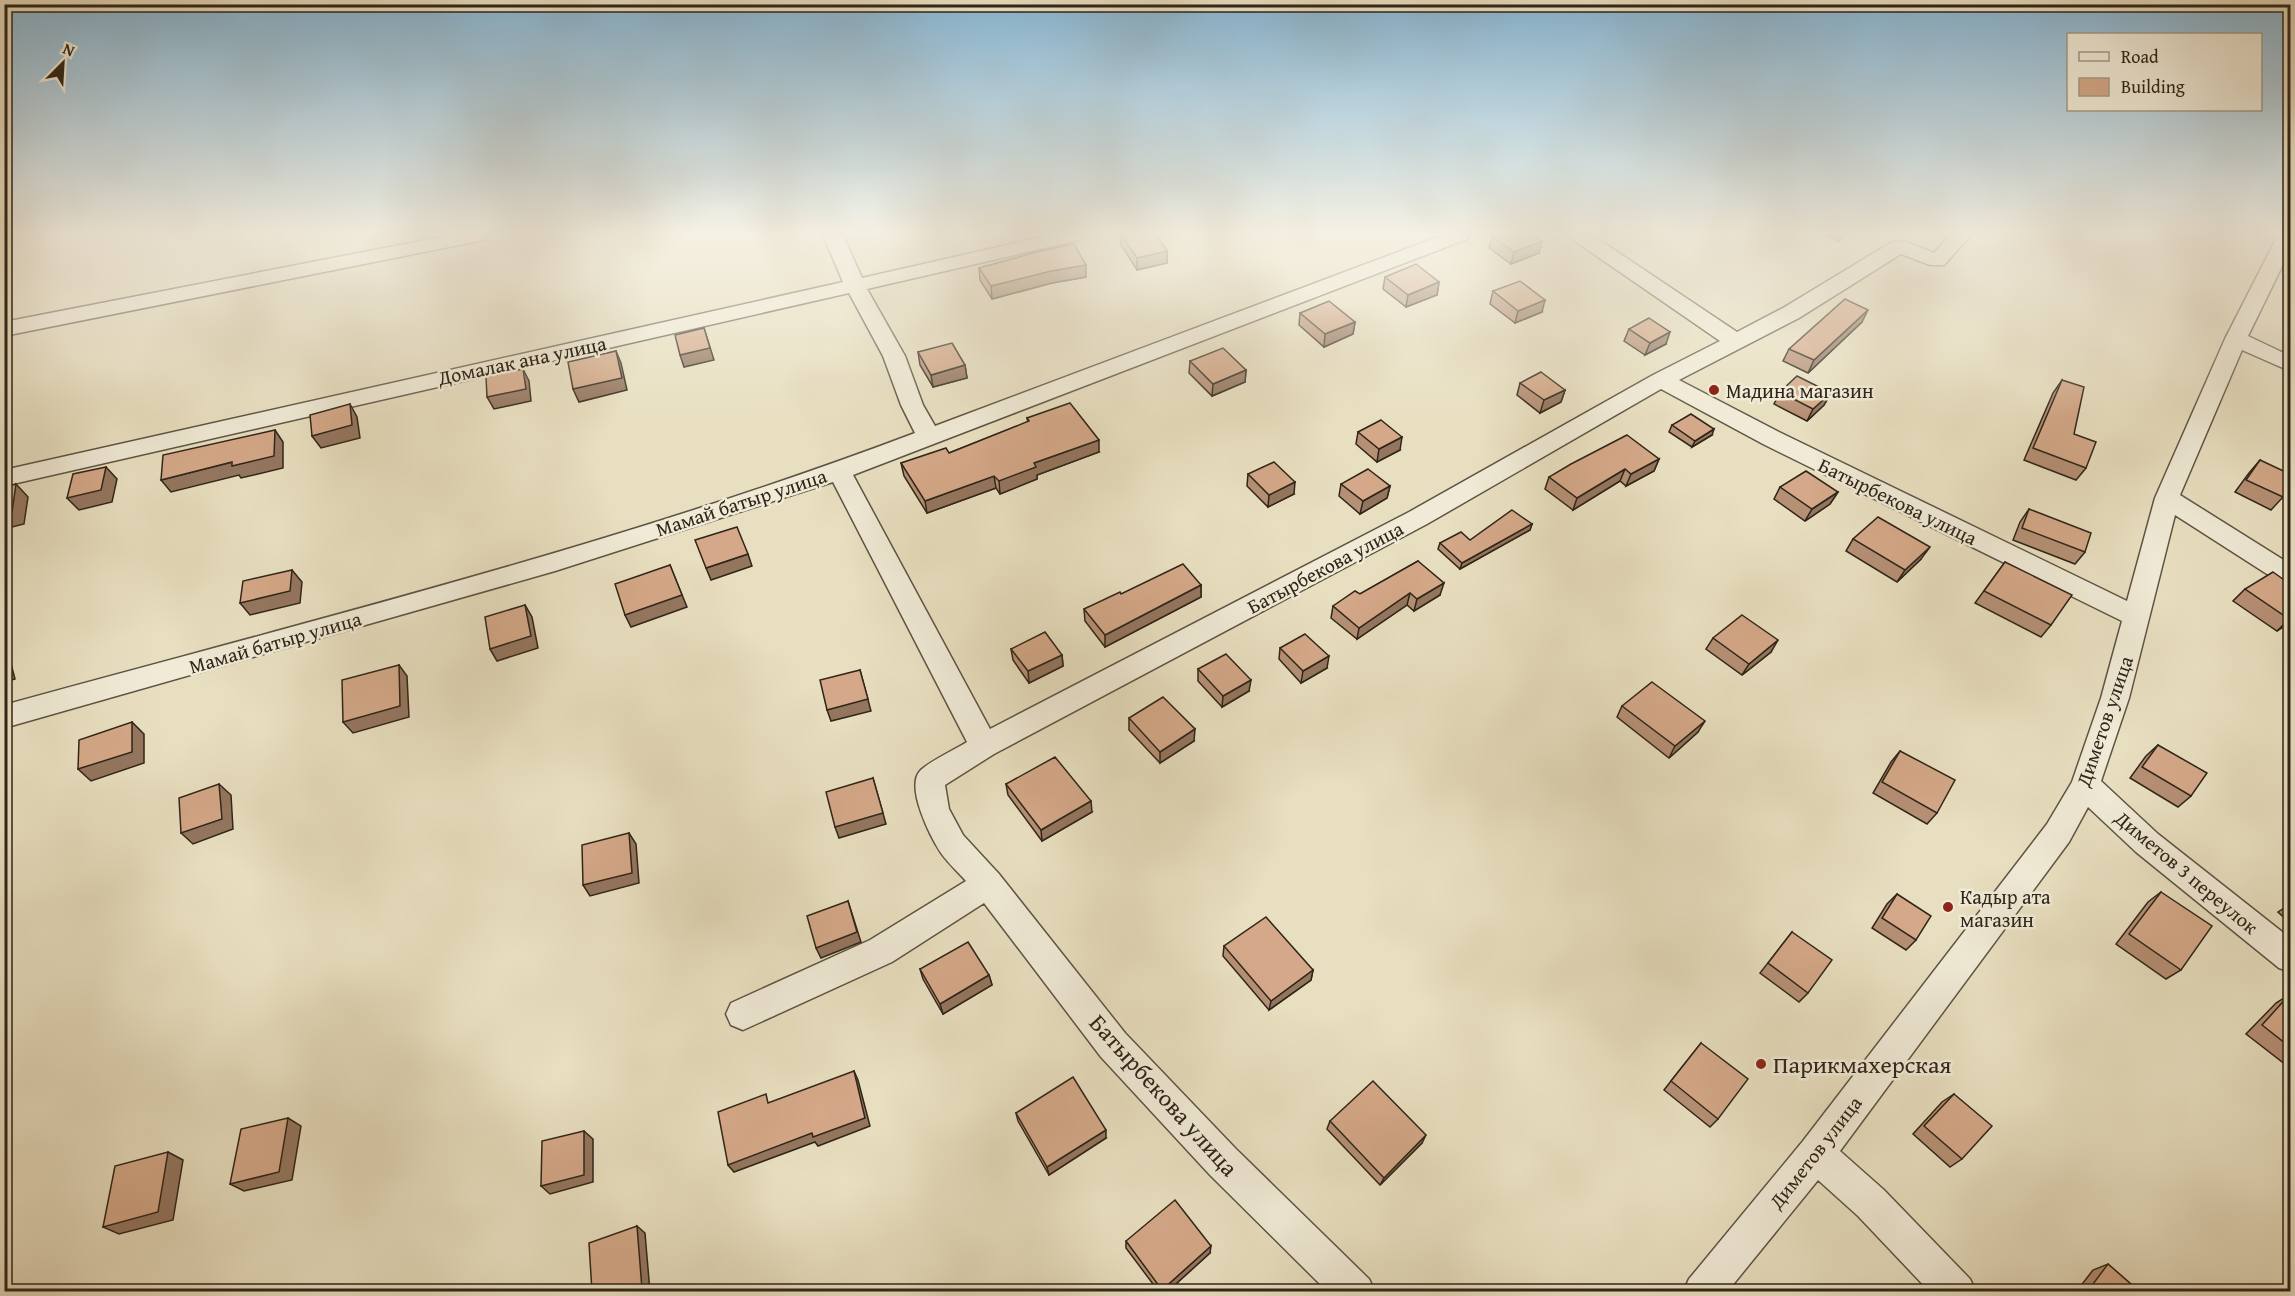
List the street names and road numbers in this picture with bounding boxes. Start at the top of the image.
street label: Домалак ана улица [434,328,609,392]
street label: Батырбекова улица [1814,450,1983,552]
street label: Мамай батыр улица [652,461,831,543]
street label: Батырбекова улица [1242,513,1409,620]
street label: Мамай батыр улица [185,603,365,680]
street label: Диметов улица [2068,651,2140,791]
street label: Диметов 3 переулок [2108,803,2265,941]
street label: Батырбекова улица [1081,1006,1247,1184]
street label: Диметов улица [1761,1089,1869,1215]

